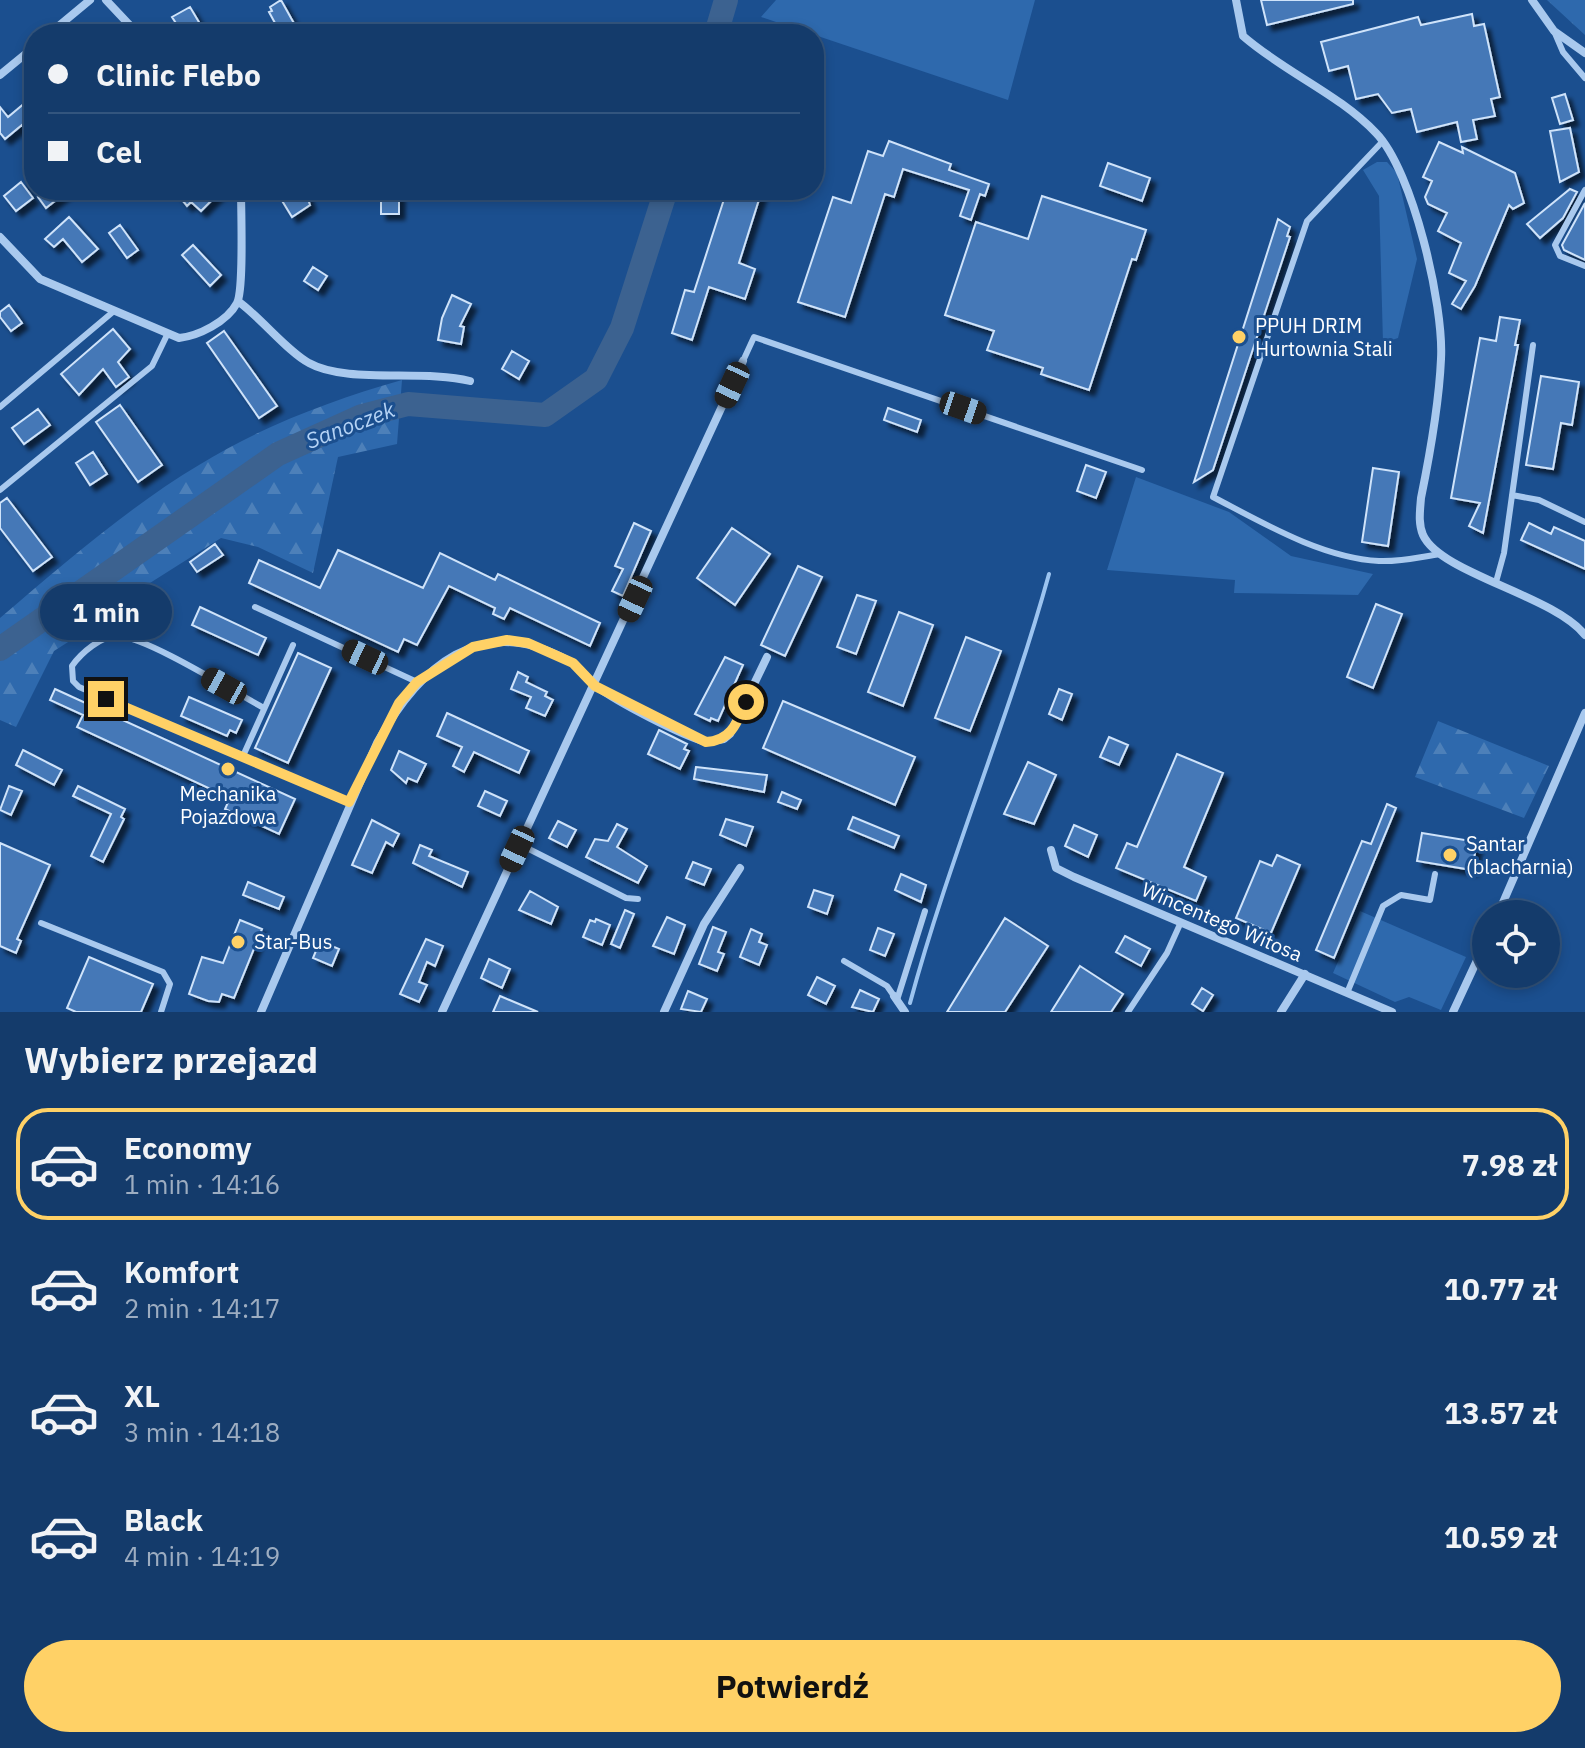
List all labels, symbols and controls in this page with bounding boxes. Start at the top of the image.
text: Clinic Flebo [96,55,261,94]
text: Cel [96,132,141,171]
place label: PPUH DRIM Hurtownia Stali [1255,312,1393,362]
marker: PPUH DRIM Hurtownia Stali [1230,328,1248,346]
car [711,358,753,412]
car [936,389,990,427]
water label: Sanoczek [301,394,399,455]
car [614,572,656,626]
callout: 1 min [40,583,172,639]
text: 1 min [72,595,140,629]
car [338,636,392,678]
car [197,664,251,708]
route end [88,681,124,717]
route start [728,684,764,720]
marker: Mechanika Pojazdowa [219,760,237,778]
place label: Mechanika Pojazdowa [180,780,277,830]
car [496,822,538,876]
place label: Santar (blacharnia) [1466,830,1574,880]
marker: Santar (blacharnia) [1441,846,1459,864]
street label: Wincentego Witosa [1138,875,1307,968]
map controls [1472,900,1560,988]
button: locate [1472,900,1560,988]
place label: Star-Bus [254,928,332,955]
marker: Star-Bus [229,933,247,951]
text: Wybierz przejazd [24,1036,318,1083]
icon: car [28,1128,100,1200]
text: Economy [124,1128,252,1167]
text: 7.98 zł [1462,1145,1557,1184]
text: 1 min · 14:16 [124,1167,280,1201]
icon: car [28,1252,100,1324]
text: Komfort [124,1252,239,1291]
text: 10.77 zł [1444,1269,1557,1308]
text: 2 min · 14:17 [124,1291,280,1325]
icon: car [28,1376,100,1448]
text: XL [124,1376,160,1415]
text: 13.57 zł [1444,1393,1557,1432]
text: 3 min · 14:18 [124,1415,280,1449]
icon: car [28,1500,100,1572]
text: Black [124,1500,203,1539]
text: 10.59 zł [1444,1517,1557,1556]
text: 4 min · 14:19 [124,1539,280,1573]
button: Potwierdź [24,1640,1561,1732]

